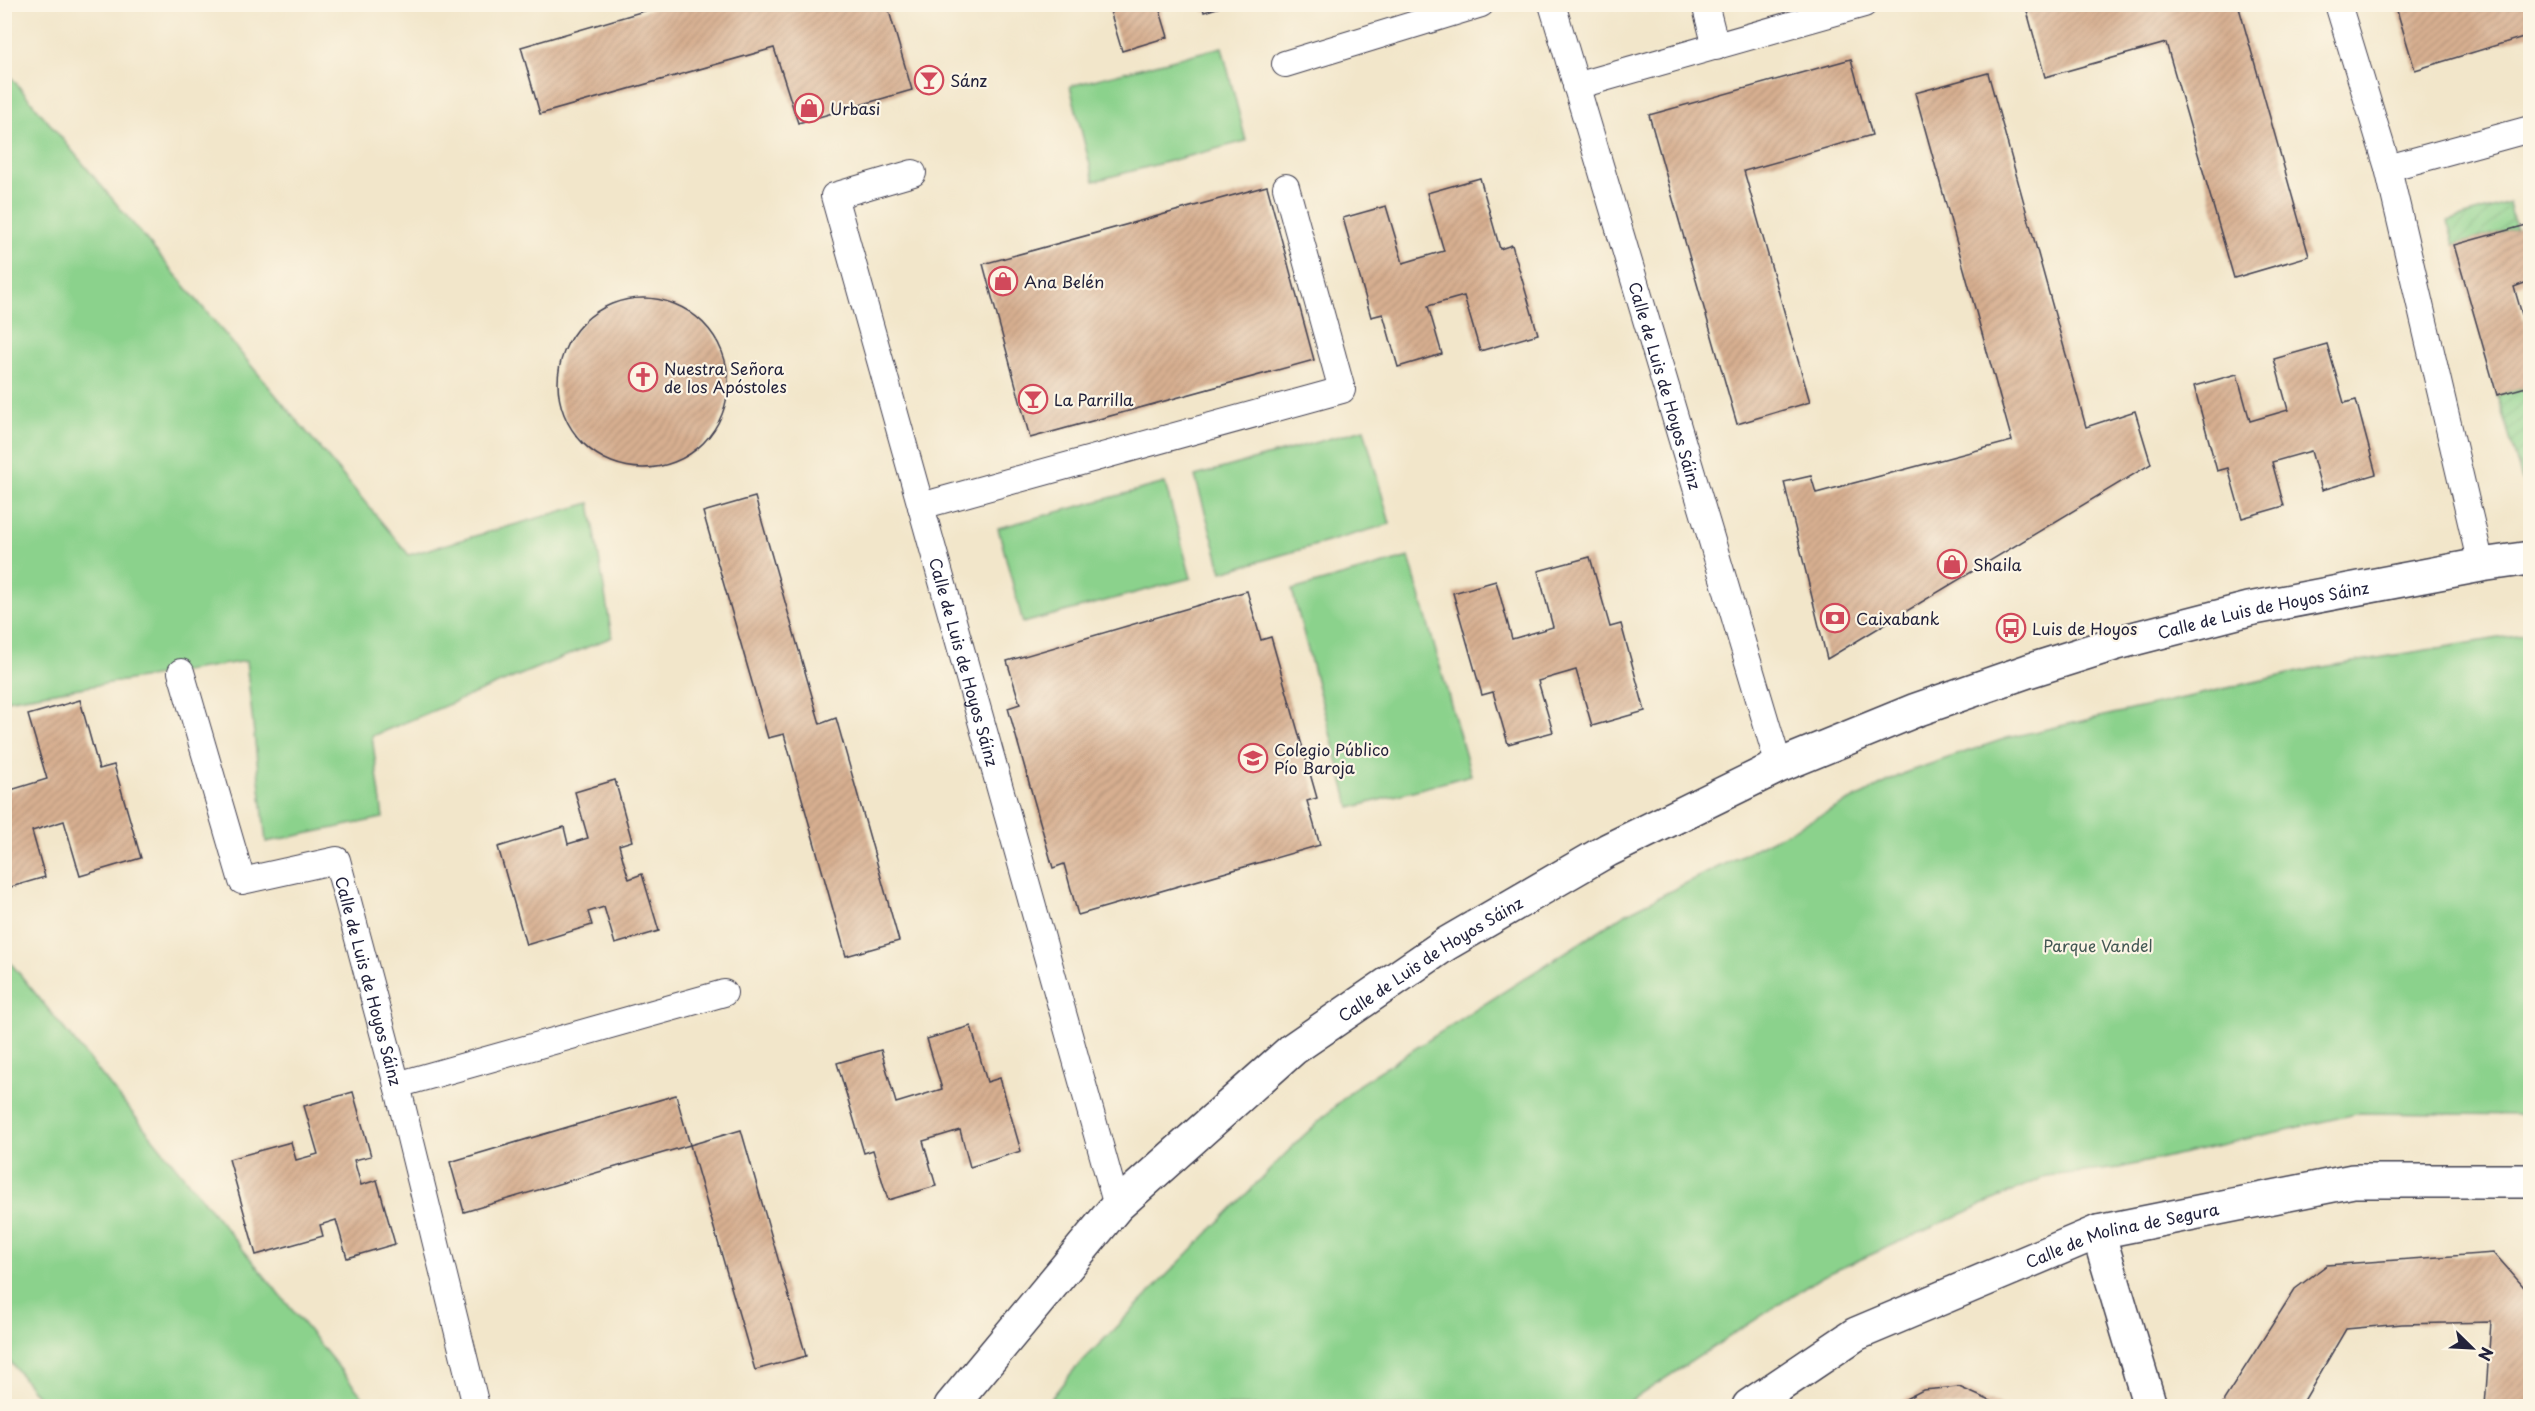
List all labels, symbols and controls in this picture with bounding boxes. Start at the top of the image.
bar icon: Sánz [913,64,945,96]
place label: Sánz [950,68,988,92]
shop icon: Urbasi [793,92,825,124]
place label: Urbasi [830,96,880,120]
shop icon: Ana Belén [987,265,1019,297]
place label: Ana Belén [1024,269,1104,293]
street label: Calle de Luis de Hoyos Sáinz [1623,279,1708,493]
place label: Nuestra Señora de los Apóstoles [664,356,787,398]
church icon: Nuestra Señora de los Apóstoles [627,361,659,393]
bar icon: La Parrilla [1017,383,1049,415]
place label: La Parrilla [1054,387,1134,411]
shop icon: Shaila [1936,548,1968,580]
place label: Shaila [1973,552,2022,576]
street label: Calle de Luis de Hoyos Sáinz [924,555,1005,769]
street label: Calle de Luis de Hoyos Sáinz [2155,574,2371,644]
bank icon: Caixabank [1819,602,1851,634]
place label: Caixabank [1856,606,1940,630]
bus stop icon: Luis de Hoyos [1995,612,2027,644]
place label: Luis de Hoyos [2032,616,2137,640]
place label: Colegio Público Pío Baroja [1274,737,1389,779]
school or university icon: Colegio Público Pío Baroja [1237,742,1269,774]
street label: Calle de Luis de Hoyos Sáinz [330,873,409,1088]
street label: Calle de Luis de Hoyos Sáinz [1333,890,1527,1027]
park label: Parque Vandel [2043,933,2153,957]
street label: Calle de Molina de Segura [2021,1196,2221,1273]
north arrow [2442,1318,2502,1378]
text: N [2473,1344,2500,1365]

